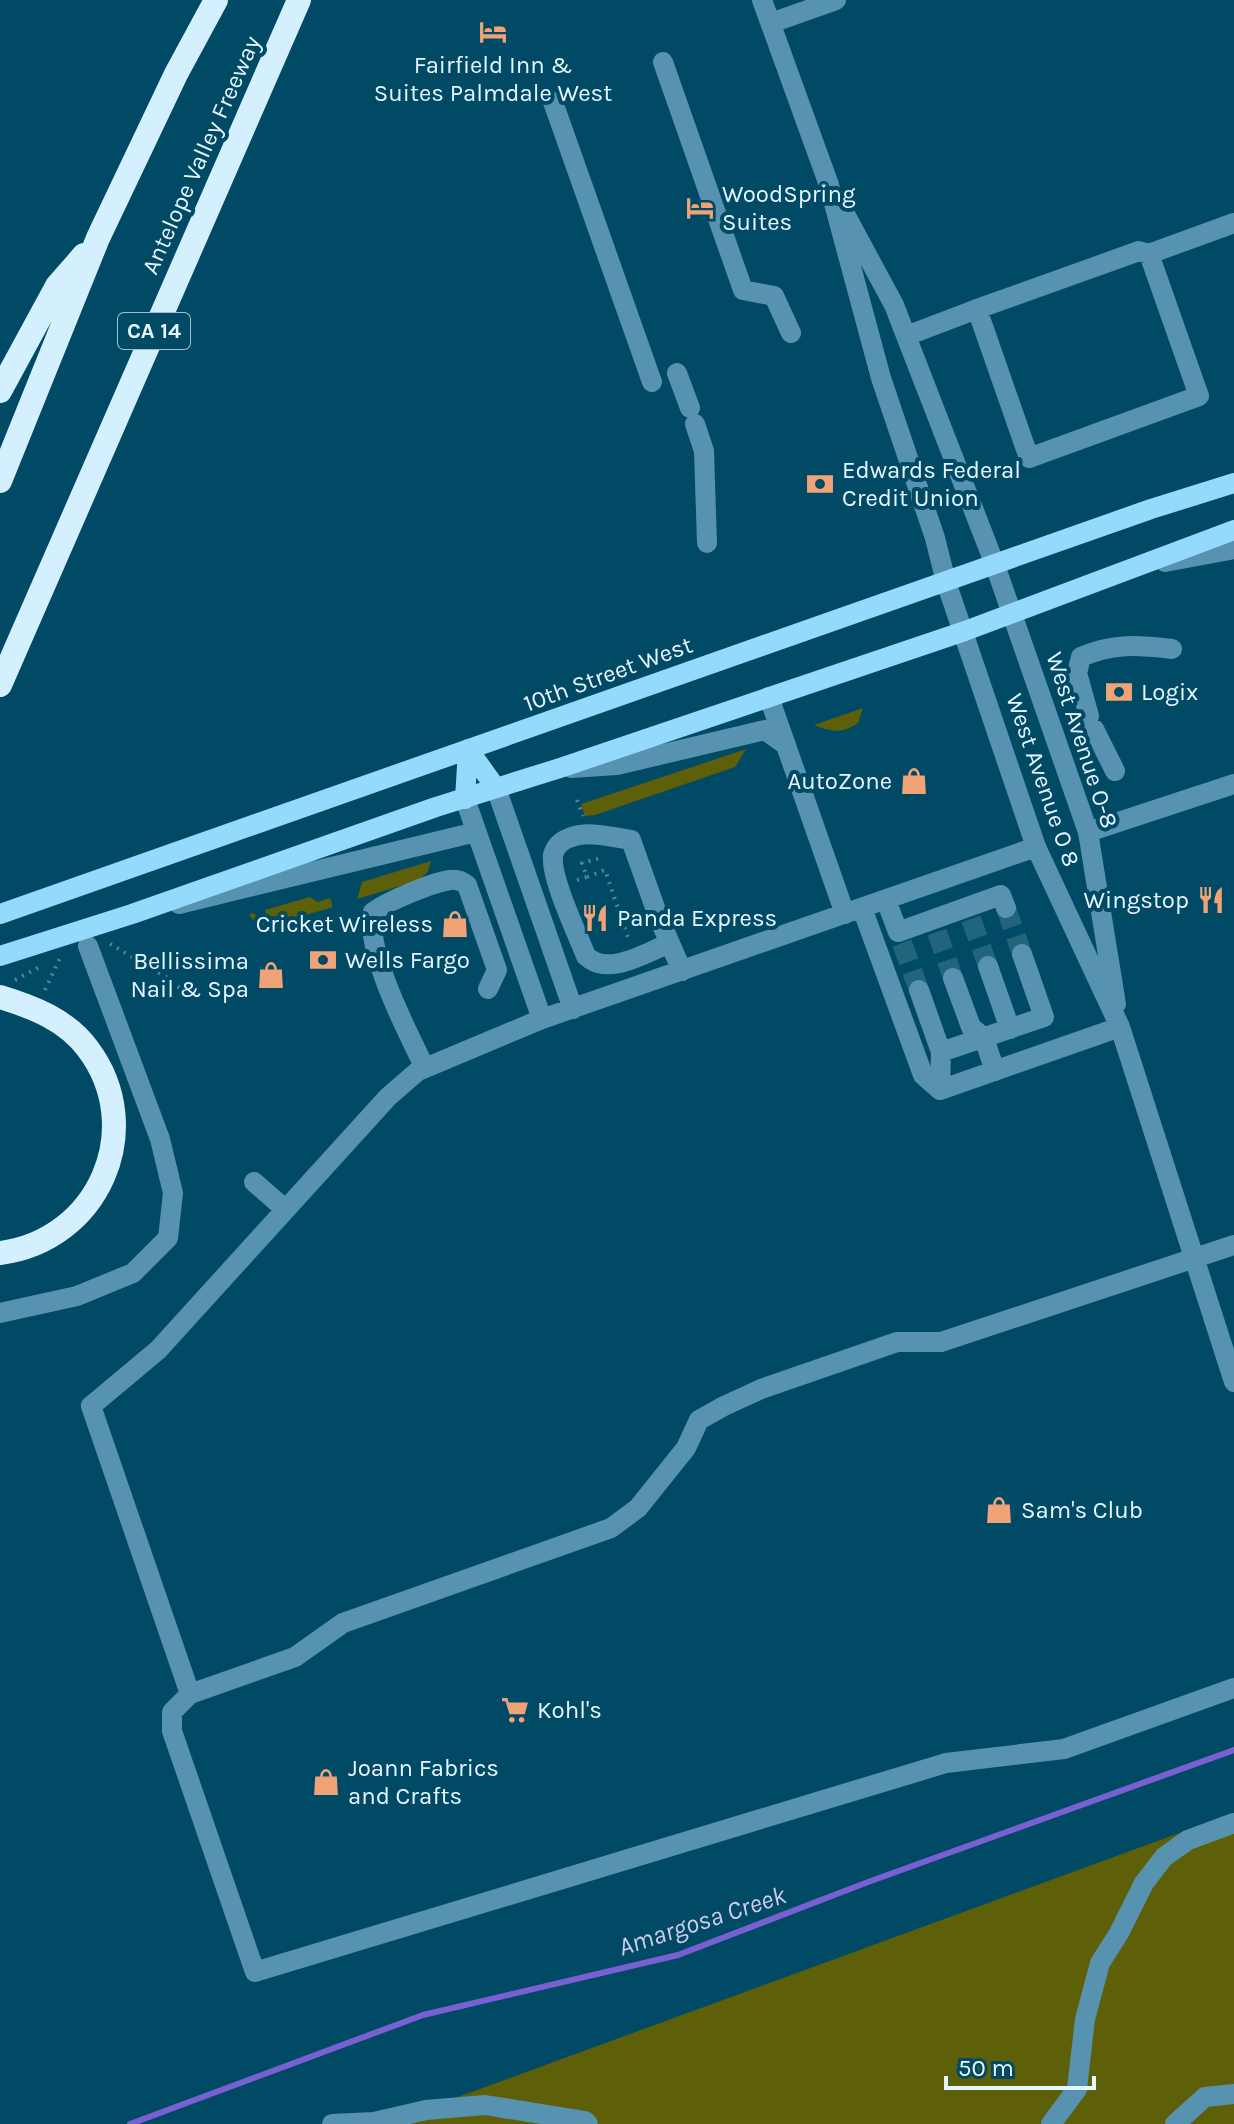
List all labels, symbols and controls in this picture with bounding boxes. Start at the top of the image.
hotel icon: Fairfield Inn & Suites Palmdale West [478,17,508,47]
street label: Antelope Valley Freeway [136,32,266,278]
place label: Fairfield Inn & Suites Palmdale West [374,51,612,107]
place label: WoodSpring Suites [722,180,856,236]
hotel icon: WoodSpring Suites [685,193,715,223]
road number: CA 14 [118,313,190,349]
place label: Edwards Federal Credit Union [842,456,1021,512]
bank icon: Edwards Federal Credit Union [805,469,835,499]
street label: 10th Street West [520,630,696,718]
street label: West Avenue O-8 [1040,648,1124,832]
bank icon: Logix [1104,677,1134,707]
place label: Logix [1141,678,1198,706]
street label: West Avenue O 8 [1000,690,1086,870]
shop icon: AutoZone [899,766,929,796]
place label: AutoZone [787,767,892,795]
restaurant icon: Wingstop [1196,885,1226,915]
place label: Wingstop [1084,886,1189,914]
restaurant icon: Panda Express [580,903,610,933]
place label: Panda Express [617,904,777,932]
shop icon: Cricket Wireless [440,909,470,939]
place label: Cricket Wireless [256,910,433,938]
bank icon: Wells Fargo [308,945,338,975]
place label: Wells Fargo [345,946,470,974]
place label: Bellissima Nail & Spa [130,947,249,1003]
shop icon: Bellissima Nail & Spa [256,960,286,990]
shop icon: Sam's Club [984,1495,1014,1525]
place label: Sam's Club [1021,1496,1143,1524]
supermarket icon: Kohl's [500,1695,530,1725]
place label: Kohl's [537,1696,602,1724]
place label: Joann Fabrics and Crafts [348,1754,499,1810]
shop icon: Joann Fabrics and Crafts [311,1767,341,1797]
water label: Amargosa Creek [614,1879,790,1963]
scale bar [946,2040,1094,2090]
text: 50 m [958,2054,1014,2082]

